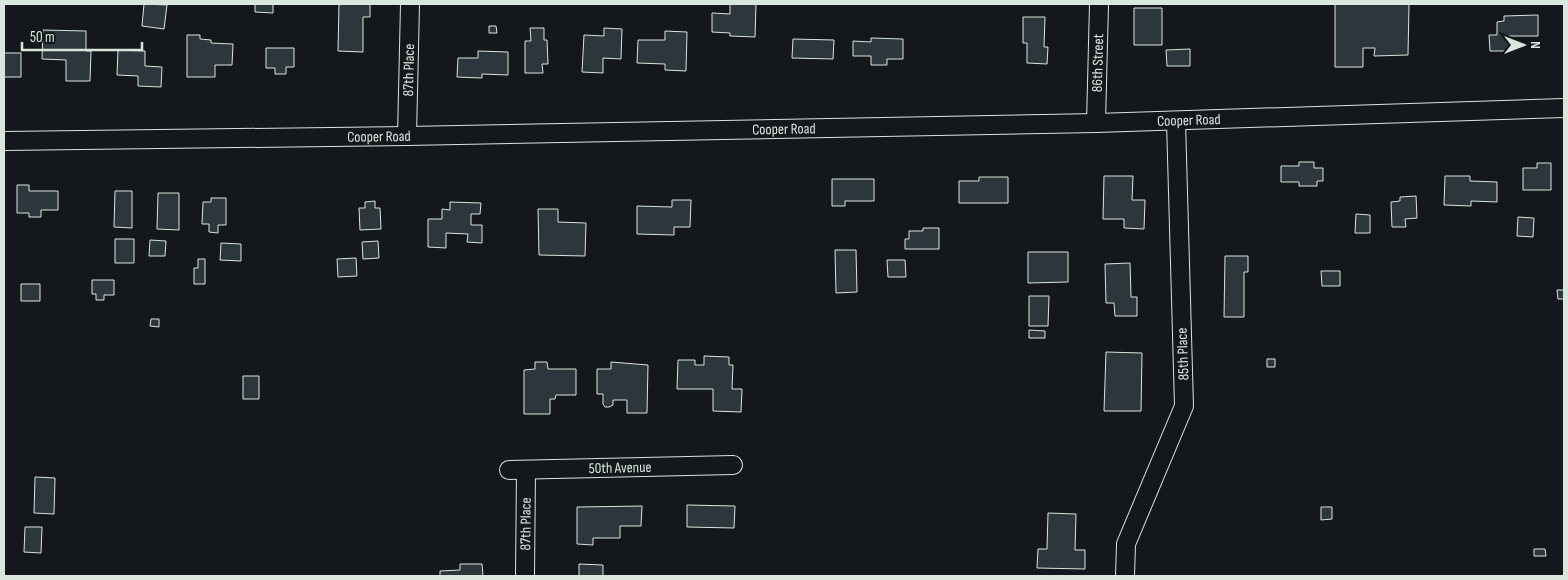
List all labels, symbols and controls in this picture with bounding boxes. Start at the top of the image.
scale bar [22,20,142,52]
north arrow [1498,20,1548,70]
text: 50 m [30,28,55,47]
street label: 86th Street [1087,33,1108,92]
text: N [1527,41,1544,49]
street label: 87th Place [398,43,419,97]
street label: Cooper Road [1157,110,1221,131]
street label: Cooper Road [752,119,816,139]
street label: Cooper Road [347,126,411,146]
street label: 85th Place [1173,327,1193,381]
street label: 50th Avenue [588,457,652,478]
street label: 87th Place [516,497,535,551]

